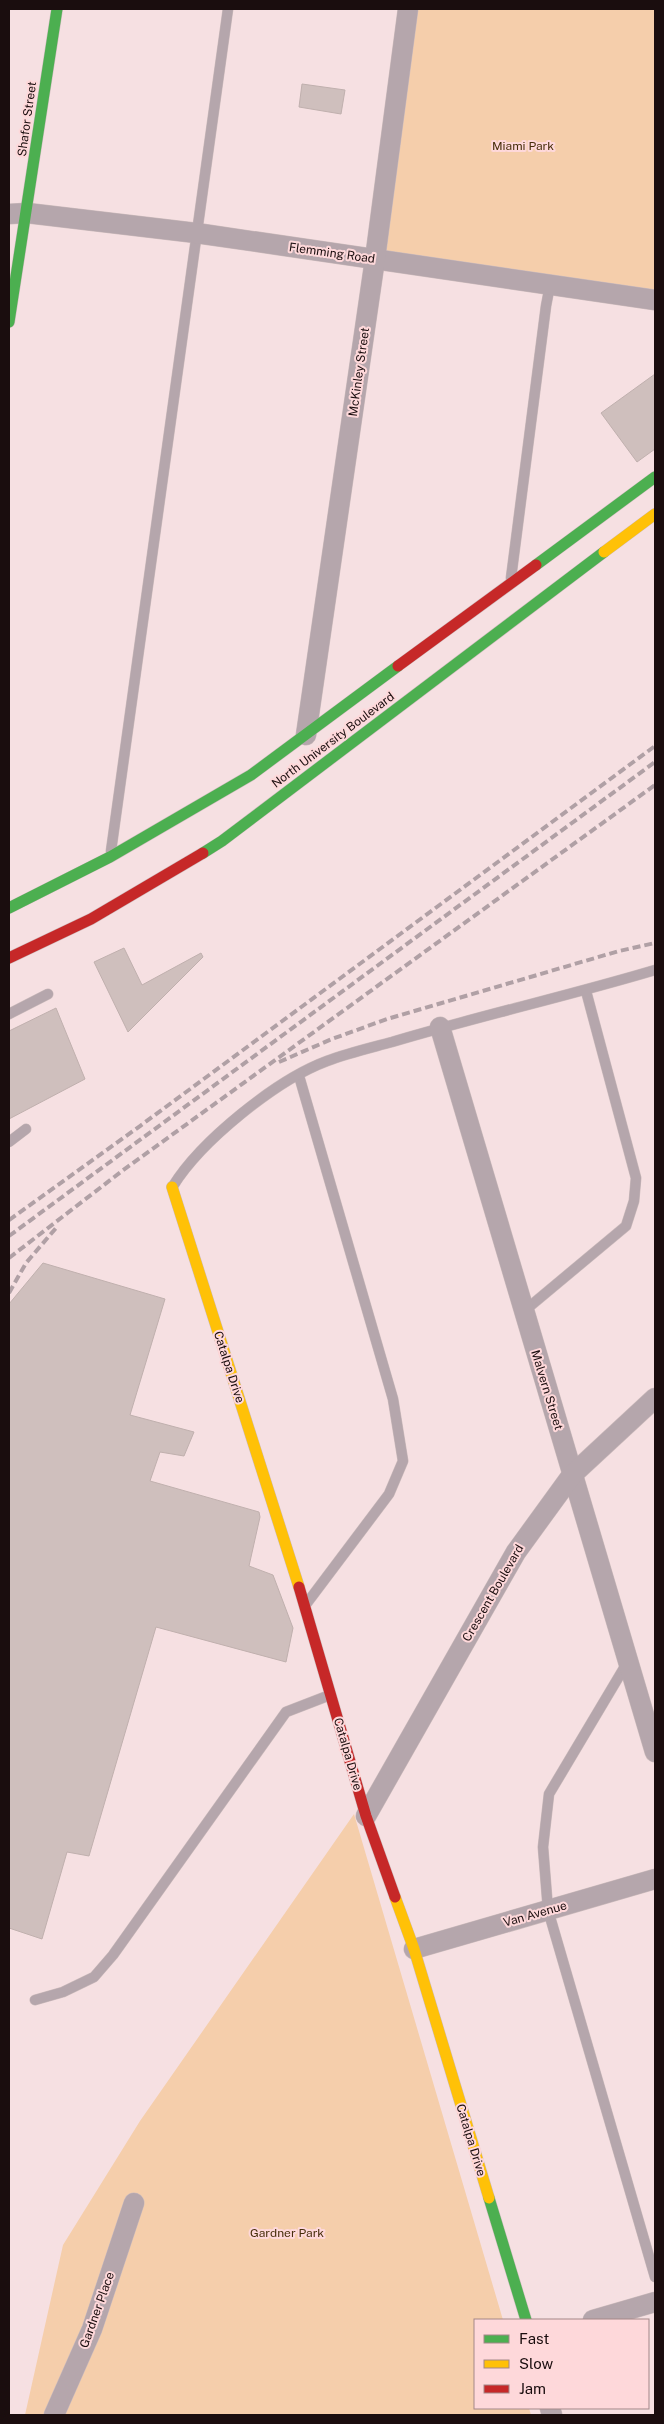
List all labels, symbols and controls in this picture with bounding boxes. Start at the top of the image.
street label: Shafor Street [15,80,39,157]
park label: Miami Park [492,139,554,153]
street label: Flemming Road [288,240,376,266]
street label: McKinley Street [346,326,372,417]
street label: North University Boulevard [269,689,397,791]
street label: Catalpa Drive [211,1329,247,1405]
street label: Malvern Street [528,1348,566,1432]
street label: Crescent Boulevard [460,1542,526,1644]
street label: Catalpa Drive [331,1716,365,1792]
street label: Van Avenue [502,1898,568,1930]
street label: Catalpa Drive [453,2102,489,2178]
park label: Gardner Park [250,2226,324,2240]
street label: Gardner Place [77,2270,117,2350]
legend [474,2319,649,2409]
text: Fast [519,2330,549,2347]
text: Slow [519,2355,554,2372]
text: Jam [519,2380,546,2397]

